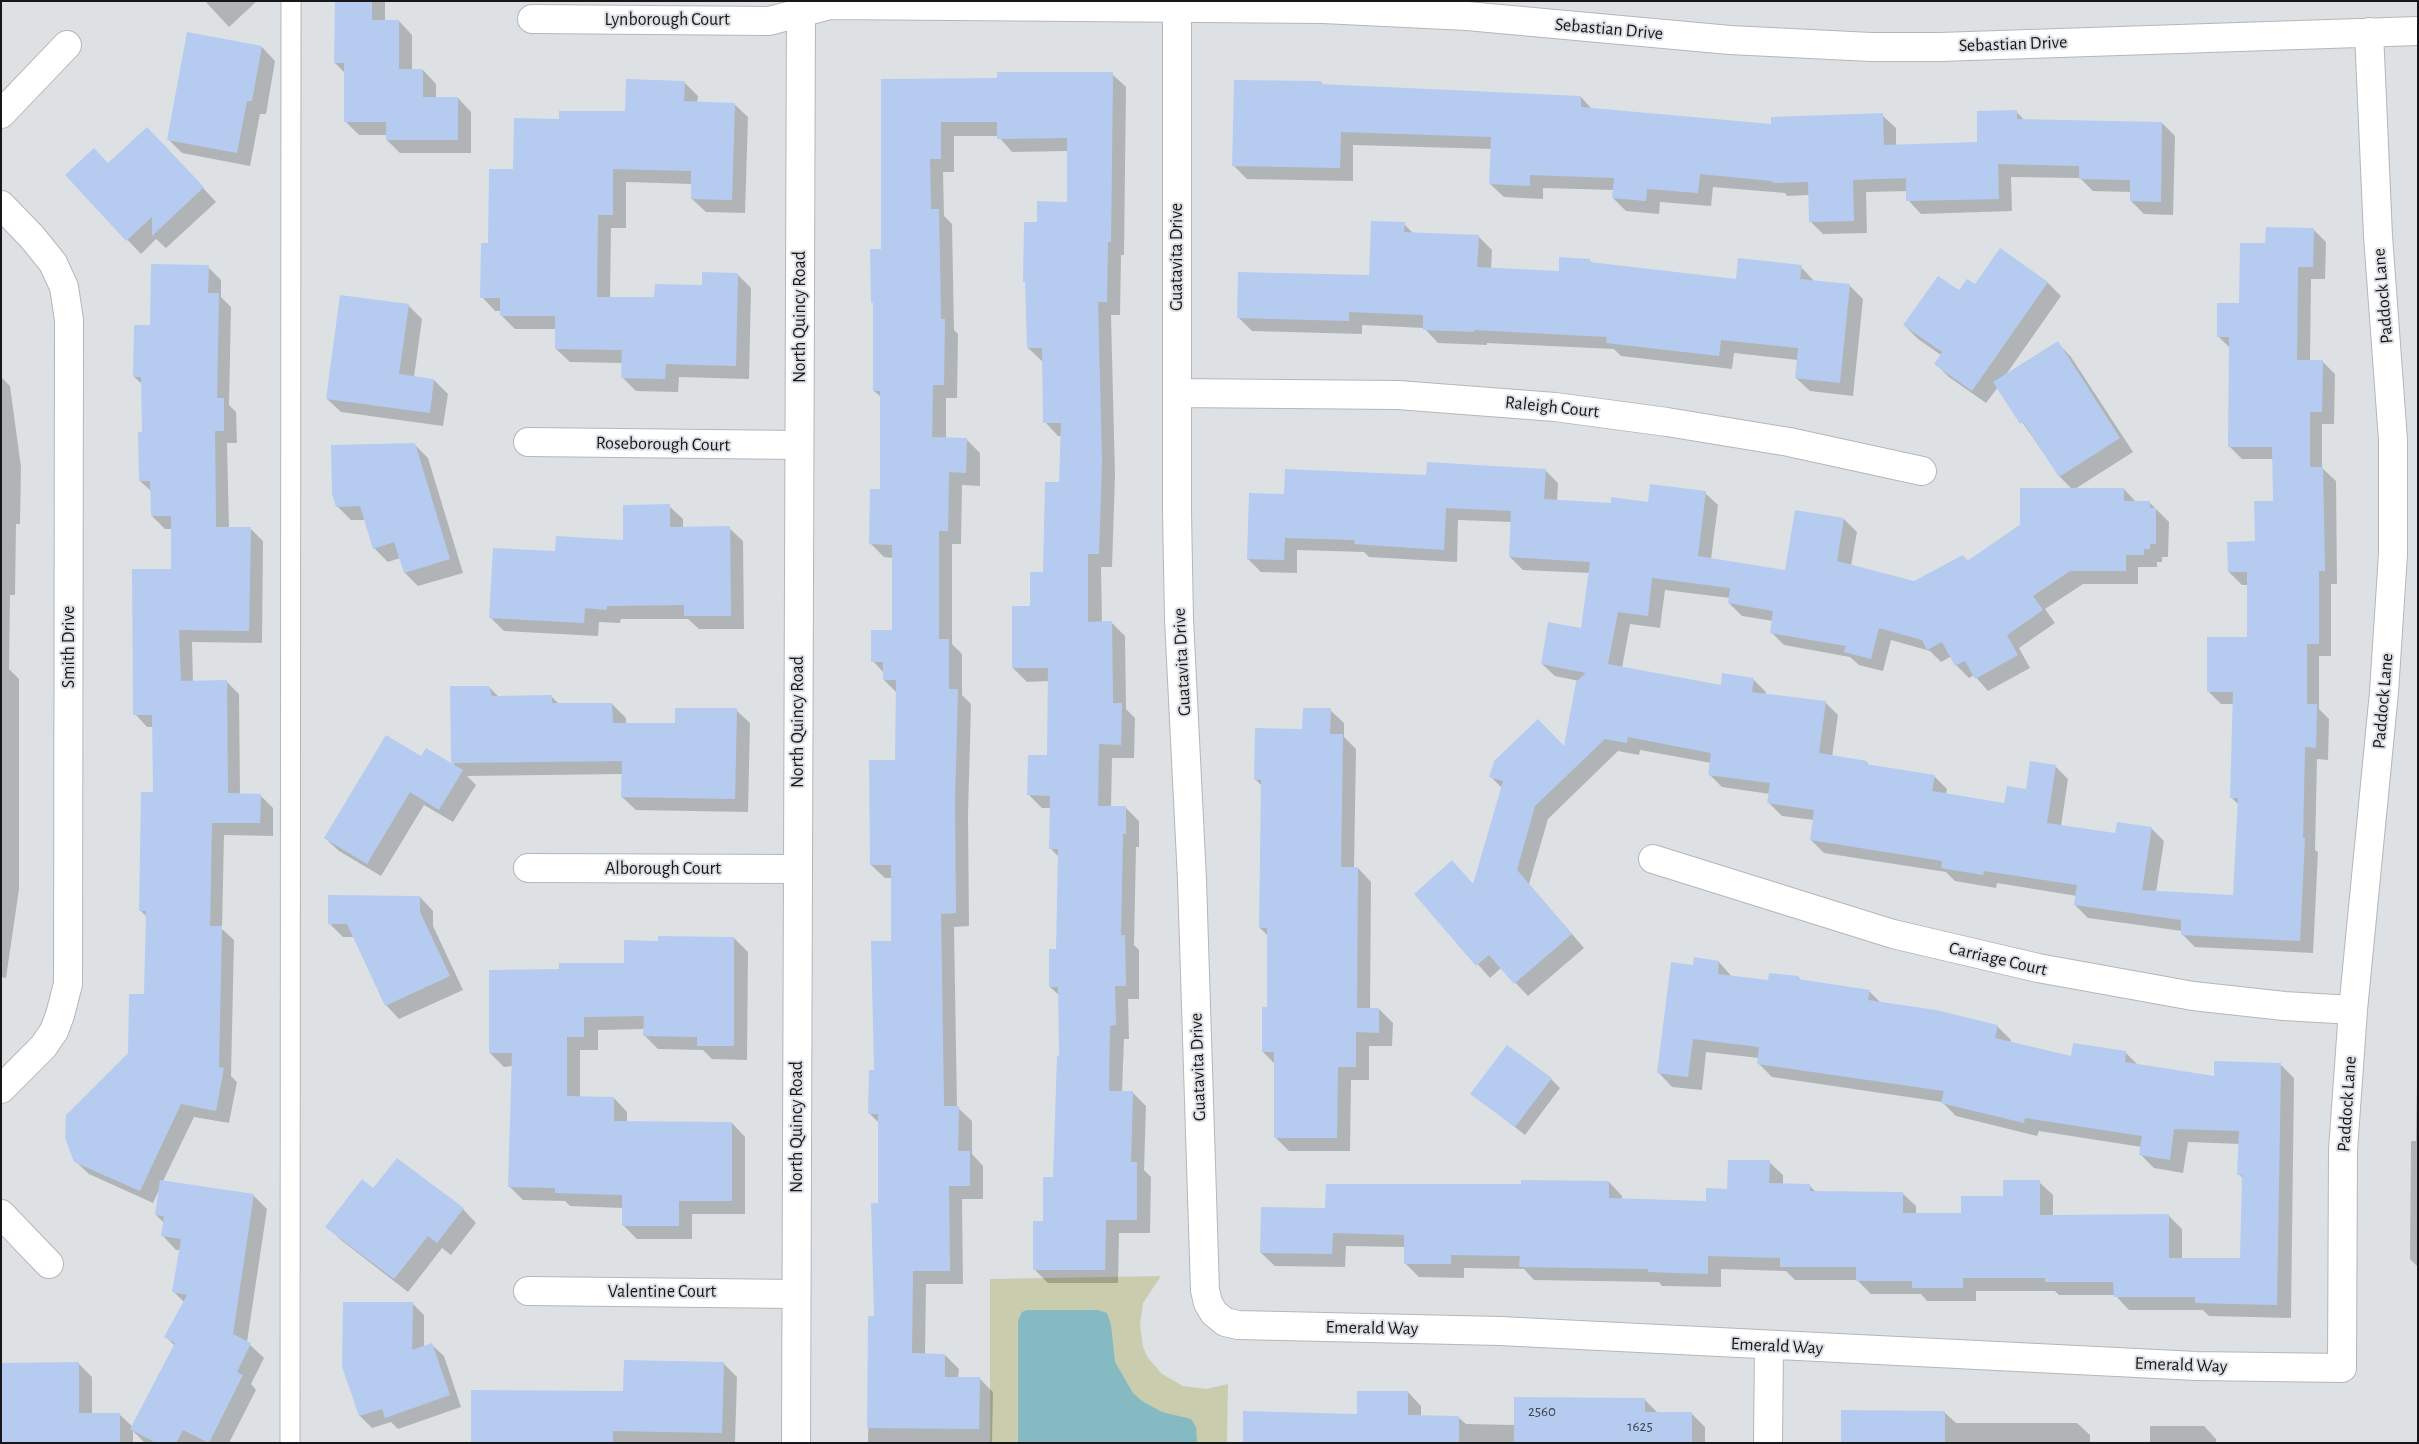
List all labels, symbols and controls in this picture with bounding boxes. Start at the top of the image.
street label: Lynborough Court [604,9,730,31]
street label: Sebastian Drive [1554,14,1664,44]
street label: Sebastian Drive [1958,31,2068,57]
street label: Guatavita Drive [1166,203,1188,311]
street label: Paddock Lane [2368,247,2398,345]
street label: North Quincy Road [789,251,811,383]
street label: Raleigh Court [1504,391,1600,423]
street label: Roseborough Court [596,432,730,456]
street label: Smith Drive [58,606,80,688]
street label: Guatavita Drive [1168,607,1196,717]
street label: Paddock Lane [2368,652,2398,750]
street label: North Quincy Road [787,656,809,788]
street label: Alborough Court [605,858,721,880]
street label: Carriage Court [1947,937,2049,981]
street label: Guatavita Drive [1185,1013,1211,1121]
street label: Paddock Lane [2333,1055,2361,1153]
street label: North Quincy Road [786,1061,808,1193]
street label: Valentine Court [608,1281,716,1303]
street label: Emerald Way [1325,1316,1419,1340]
street label: Emerald Way [1730,1333,1824,1359]
street label: Emerald Way [2134,1353,2228,1377]
house number: 2560 [1528,1402,1556,1420]
house number: 1625 [1627,1417,1653,1435]

